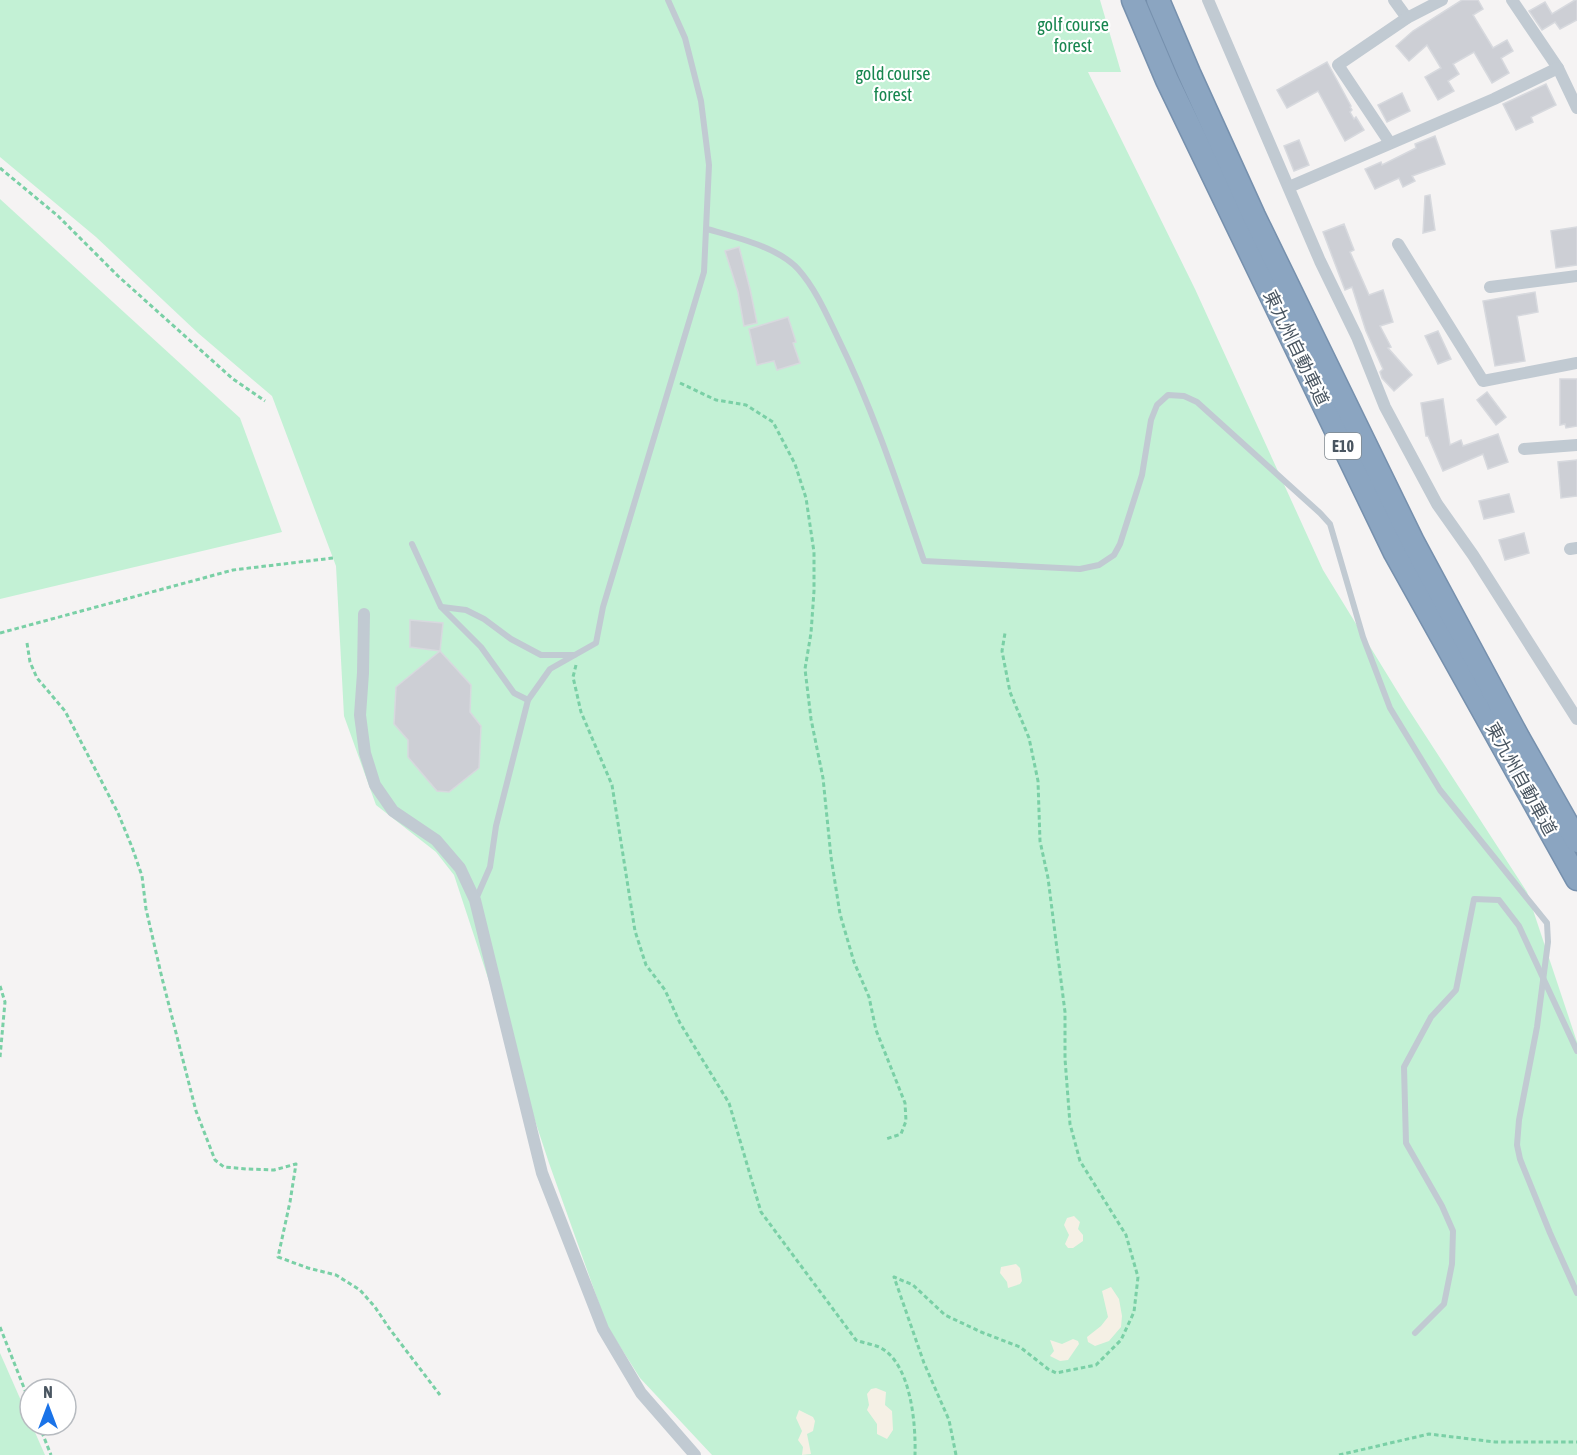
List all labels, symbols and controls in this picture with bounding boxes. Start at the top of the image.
park label: golf course forest [1037,14,1109,56]
park label: gold course forest [855,63,931,105]
street label: 東九州自動車道 [1259,287,1334,409]
road number: E10 [1325,433,1361,459]
street label: 東九州自動車道 [1482,719,1561,839]
north arrow [18,1377,78,1437]
text: N [43,1383,53,1401]

